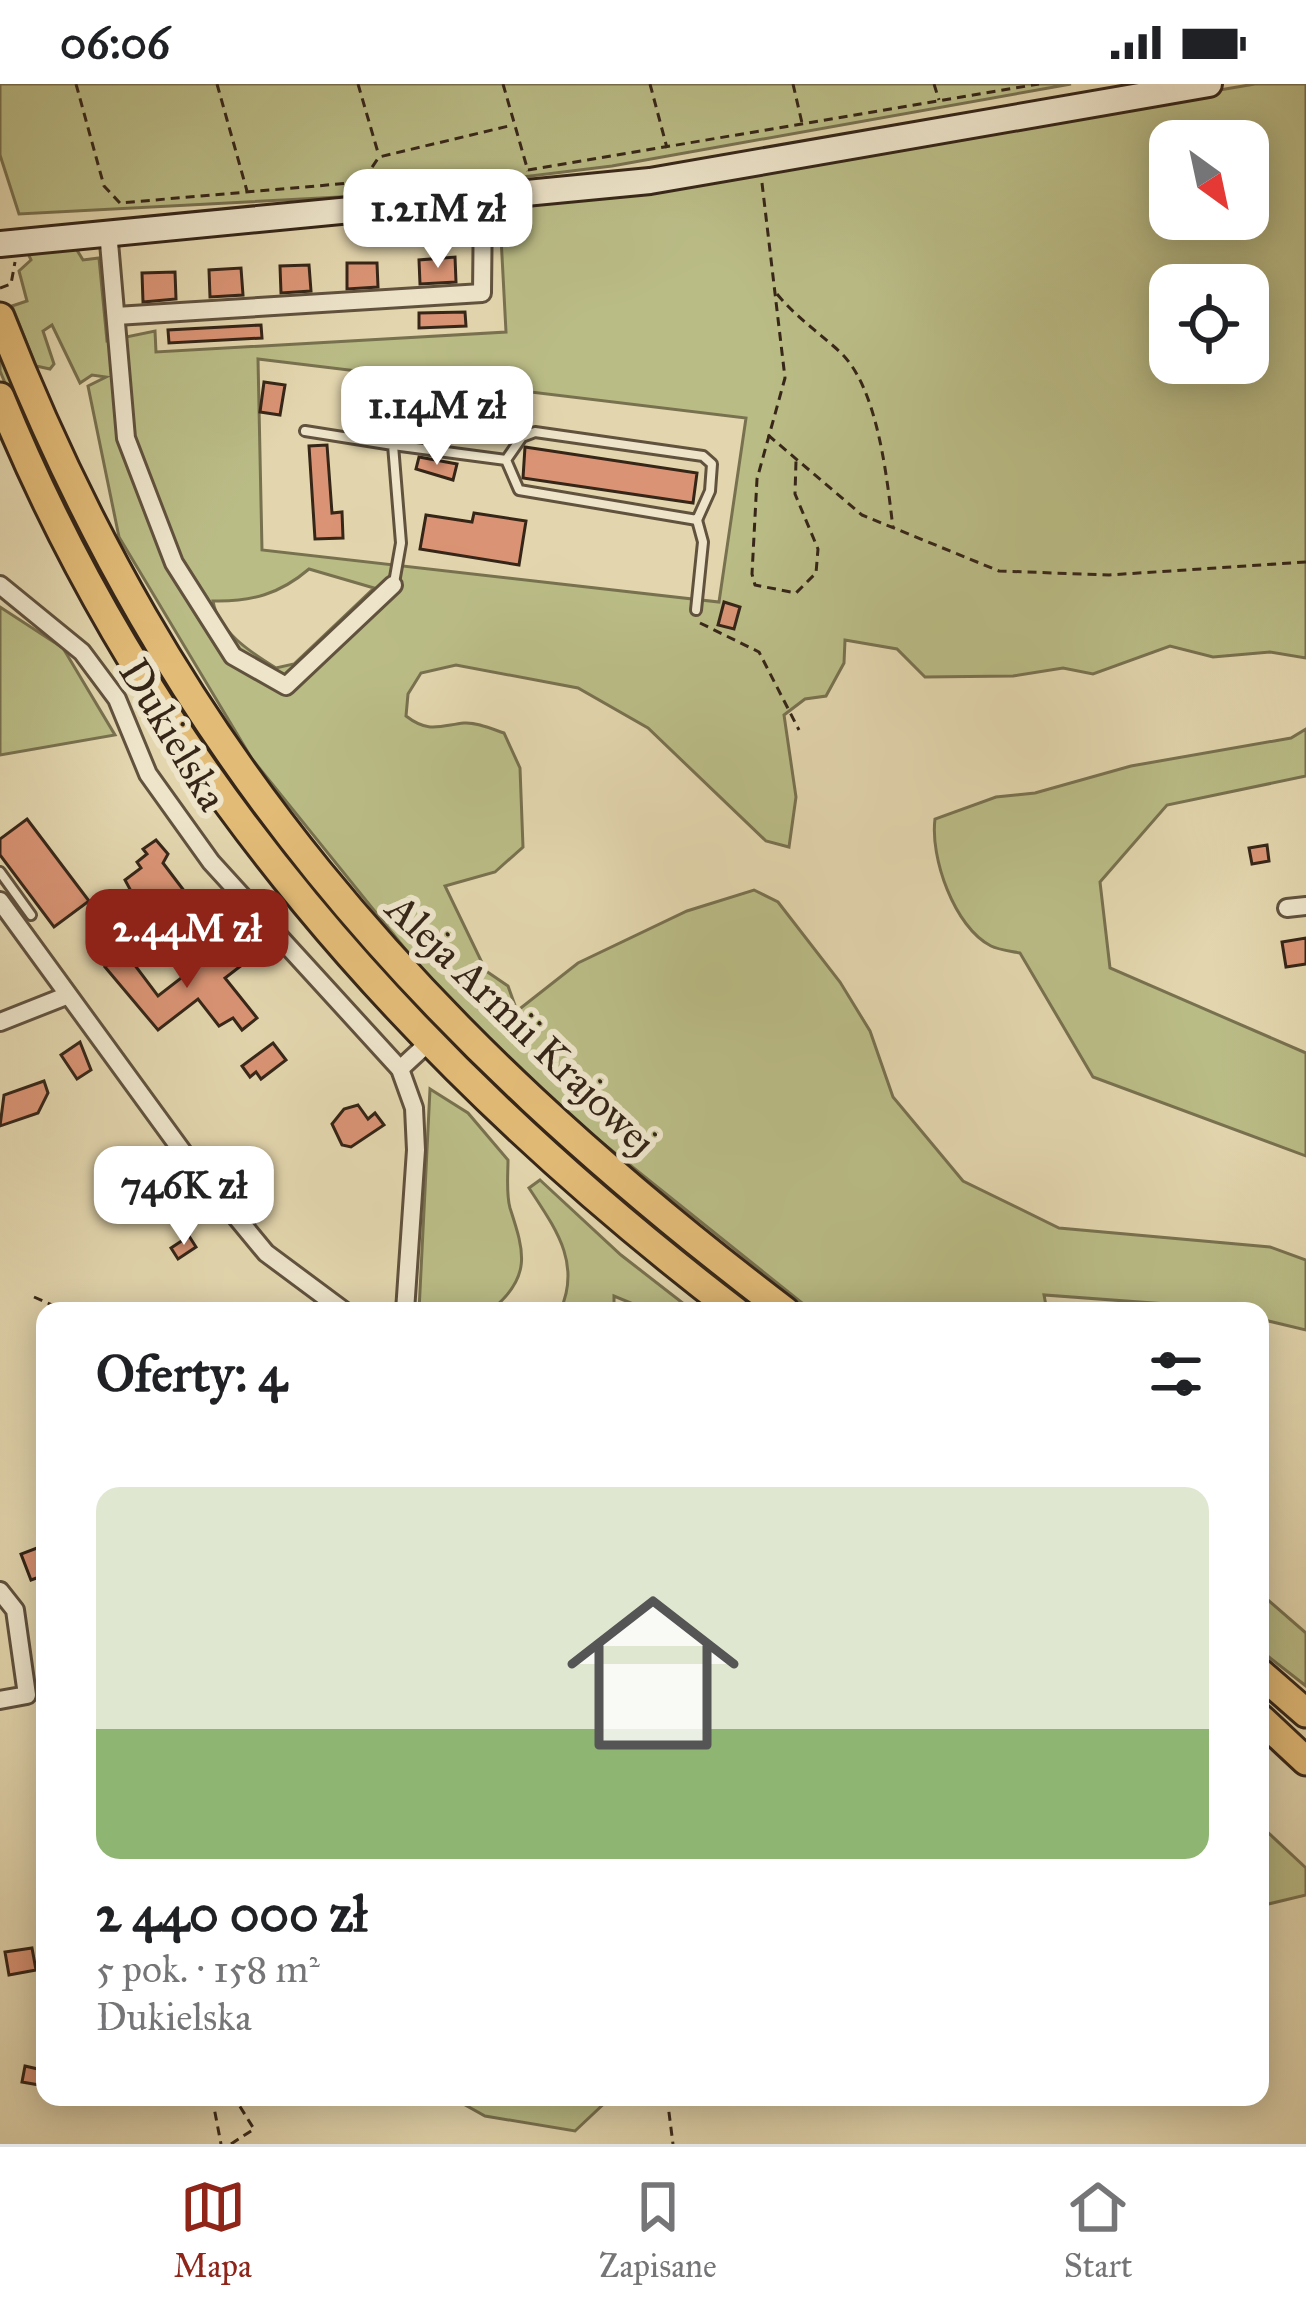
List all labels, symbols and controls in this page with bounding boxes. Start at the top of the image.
text: 06:06 [60,15,170,70]
north arrow [1149,120,1269,240]
map controls [1149,120,1269,384]
pin: 1.21M zł [314,169,562,271]
text: 1.21M zł [370,184,506,232]
button: locate [1149,264,1269,384]
pin: 1.14M zł [313,366,561,468]
text: 1.14M zł [368,381,506,429]
street label: Dukielska [108,649,239,820]
street label: Aleja Armii Krajowej [374,881,667,1167]
pin: 2.44M zł [63,889,311,991]
text: 2.44M zł [112,904,262,952]
pin: 746K zł [73,1146,295,1248]
text: 746K zł [121,1161,247,1209]
icon: filters [1143,1341,1209,1407]
text: Oferty: 4 [96,1343,287,1405]
icon: home [545,1565,761,1781]
text: 2 440 000 zł [96,1883,367,1945]
text: 5 pok. · 158 m² [96,1945,320,1993]
text: Dukielska [96,1993,252,2041]
tab: Mapa [174,2174,252,2286]
tab: Zapisane [599,2174,717,2286]
tab: Start [1064,2174,1132,2286]

